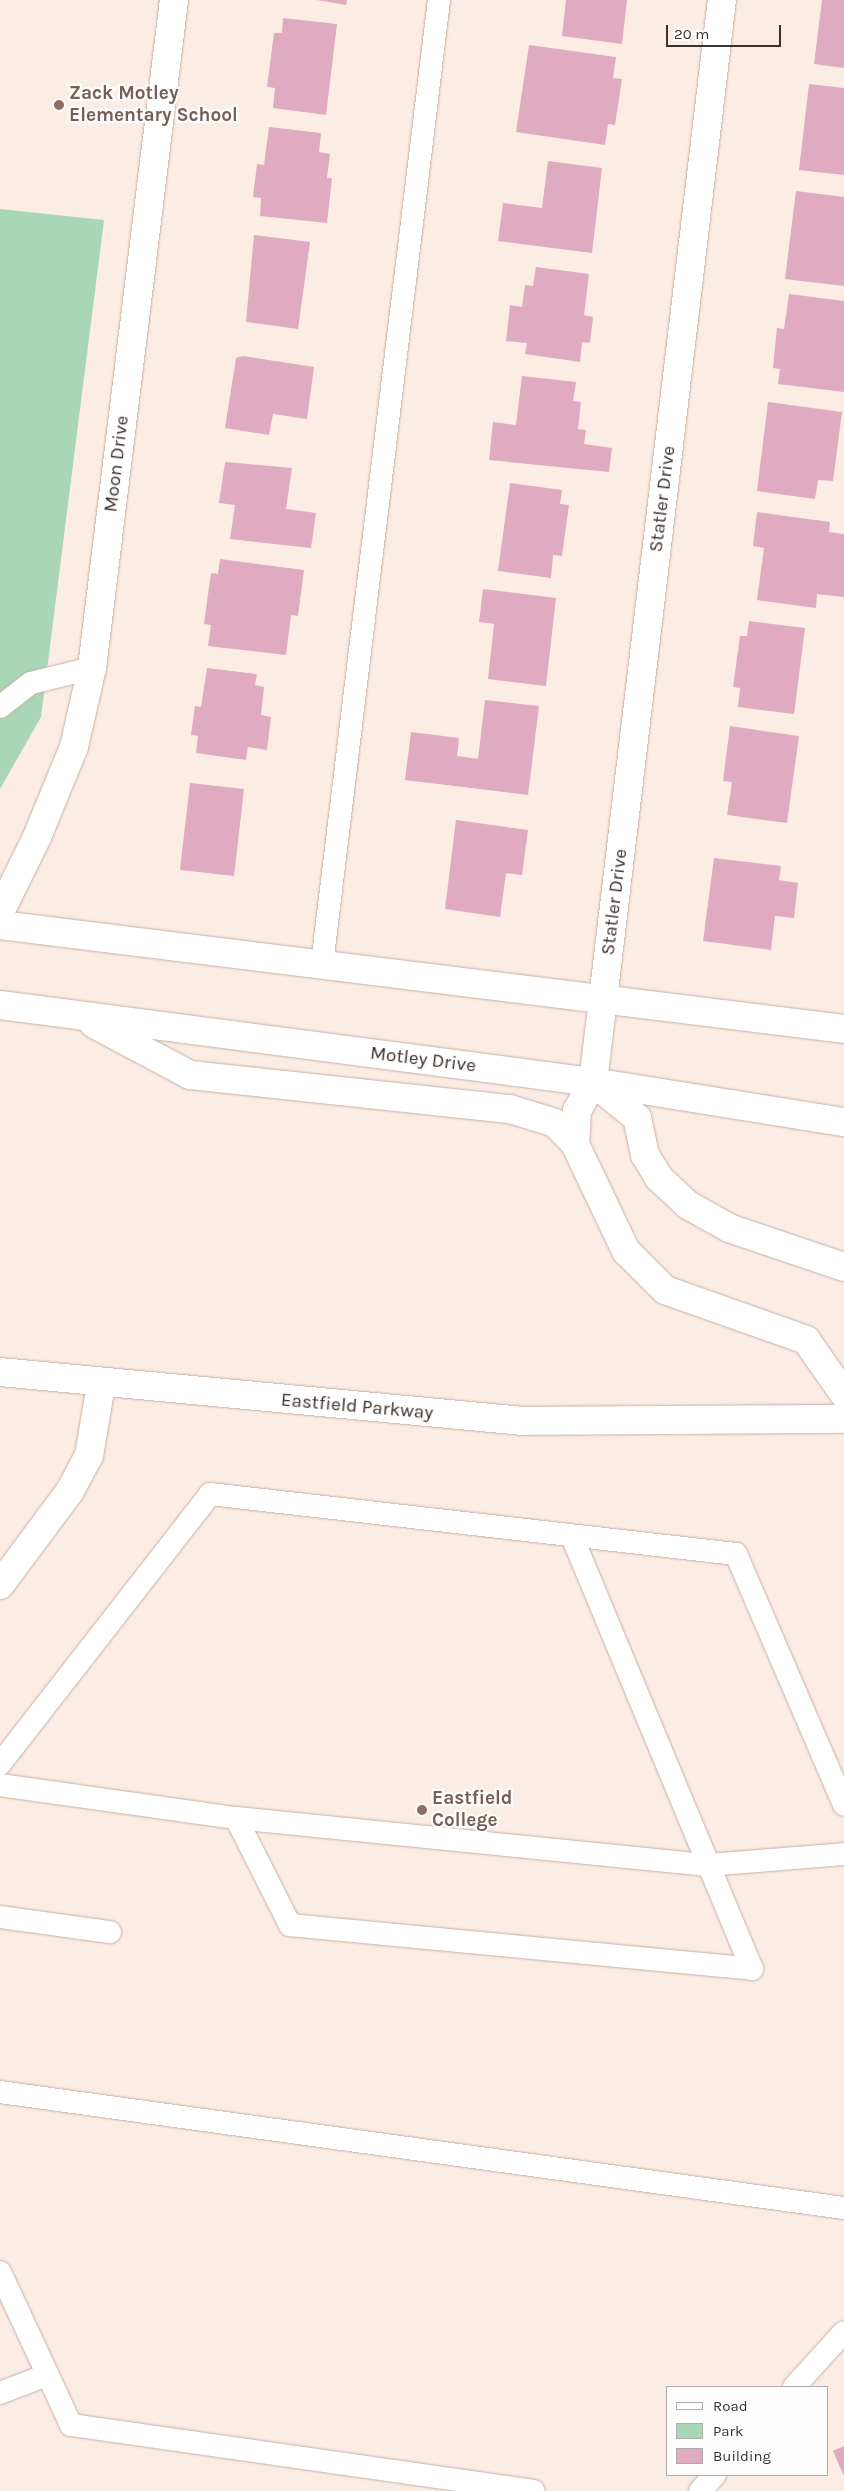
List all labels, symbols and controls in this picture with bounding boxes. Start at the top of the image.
scale bar [669,15,784,47]
text: 20 m [674,25,709,43]
place label: Zack Motley Elementary School [69,83,238,127]
marker: Zack Motley Elementary School [53,99,65,111]
street label: Moon Drive [100,414,134,514]
street label: Statler Drive [645,444,681,554]
street label: Statler Drive [597,847,633,957]
street label: Motley Drive [369,1042,477,1078]
street label: Eastfield Parkway [280,1389,434,1425]
place label: Eastfield College [432,1788,513,1832]
marker: Eastfield College [416,1804,428,1816]
legend [666,2386,829,2476]
text: Road [713,2397,748,2415]
text: Park [713,2422,743,2440]
text: Building [713,2447,771,2465]

